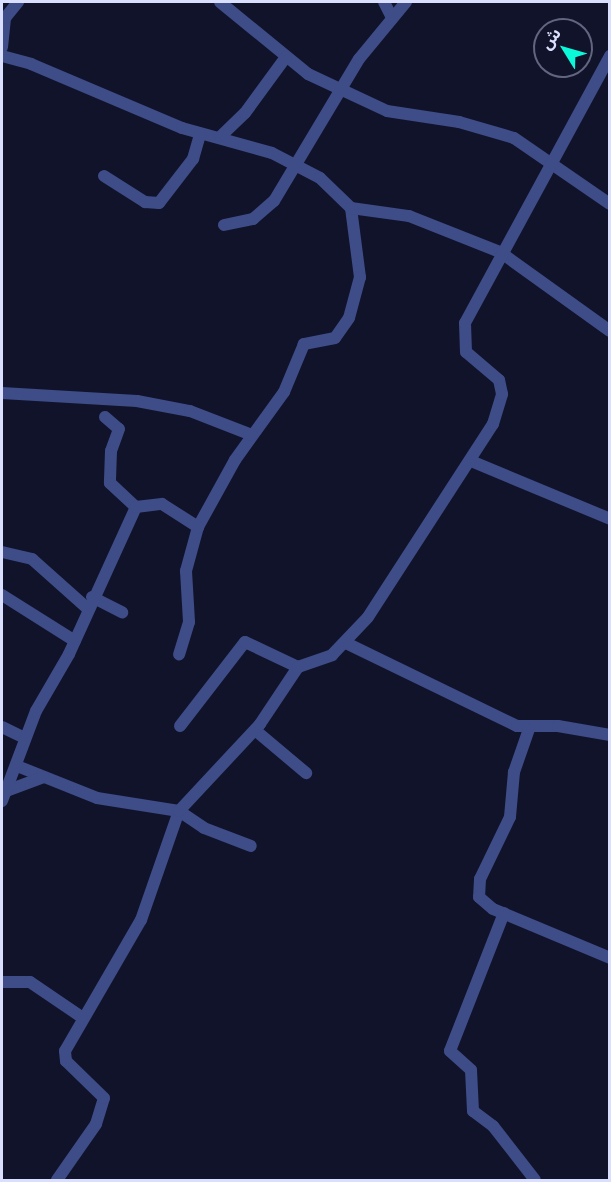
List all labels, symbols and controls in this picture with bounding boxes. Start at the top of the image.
north arrow [533,18,593,78]
text: ش [536,24,565,53]

